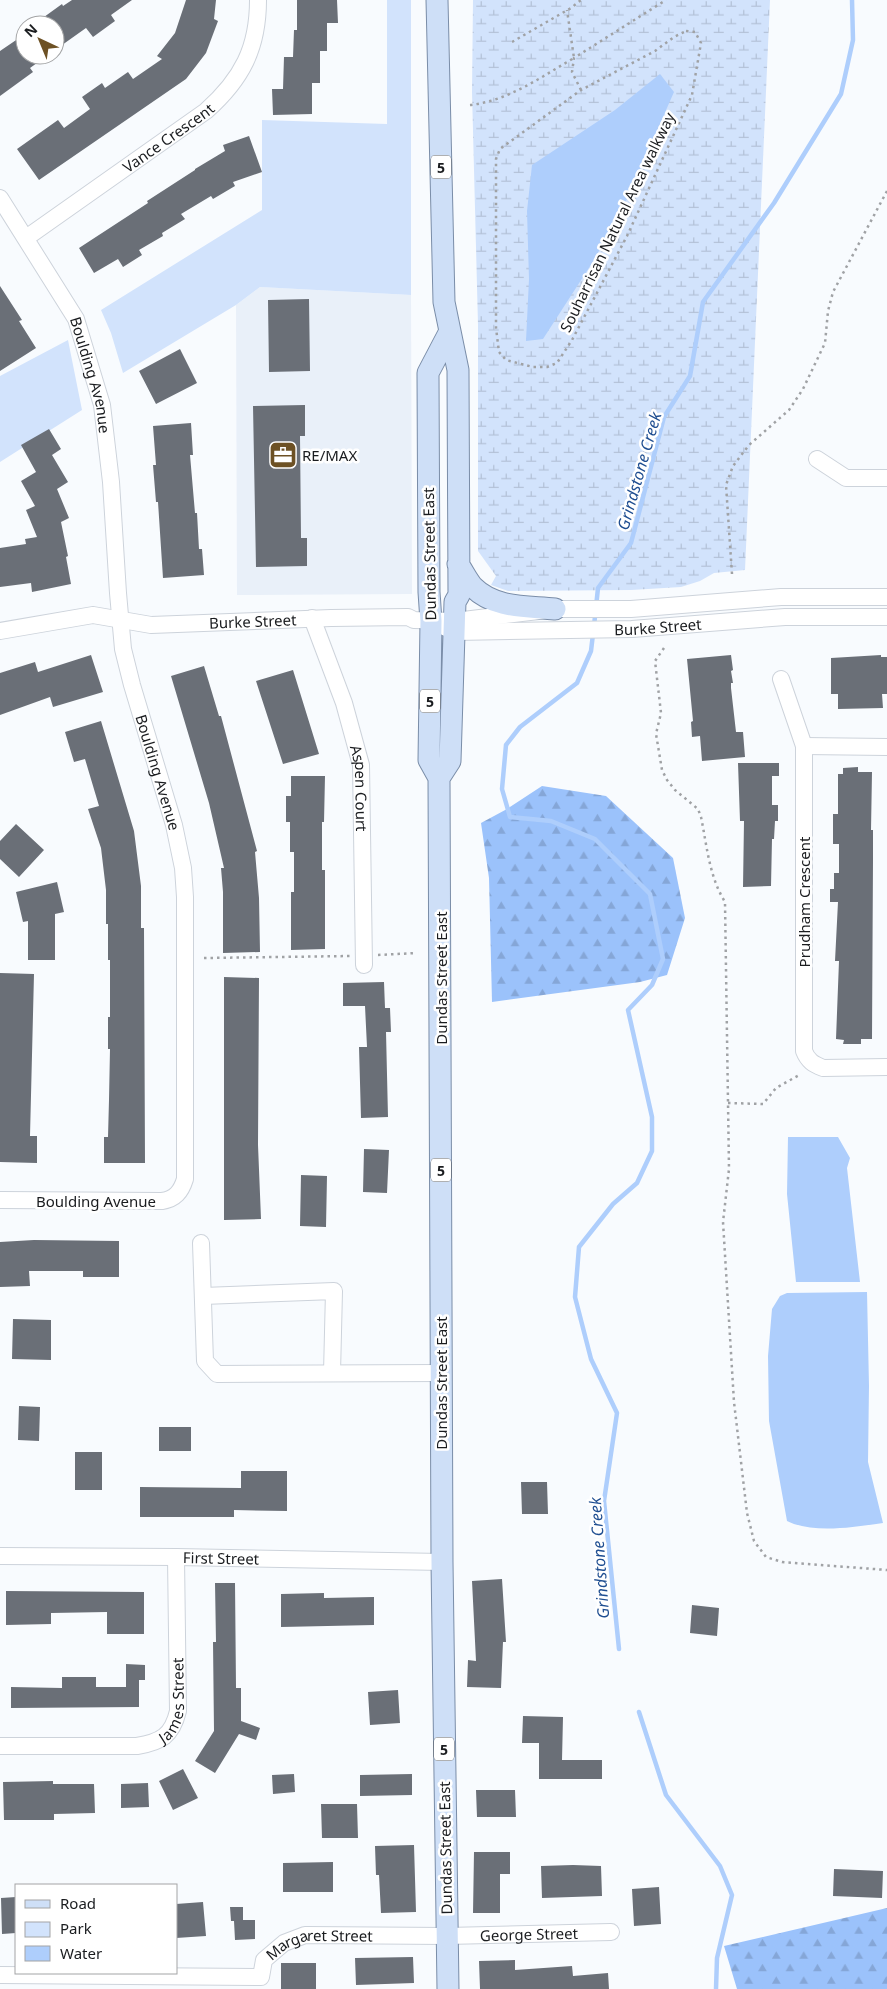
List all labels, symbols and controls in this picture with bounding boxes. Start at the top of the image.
north arrow [15,15,65,65]
text: N [20,19,41,41]
street label: Vance Crescent [119,98,219,177]
street label: Souharrisan Natural Area walkway [555,109,679,335]
road number: 5 [431,156,451,178]
street label: Boulding Avenue [66,314,115,434]
water label: Grindstone Creek [612,408,667,533]
office icon: RE/MAX [268,440,298,470]
place label: RE/MAX [302,445,357,465]
street label: Dundas Street East [418,487,440,621]
street label: Burke Street [209,609,297,633]
street label: Burke Street [614,614,703,639]
road number: 5 [420,689,440,712]
street label: Boulding Avenue [131,712,185,832]
street label: Aspen Court [346,742,372,832]
street label: Prudham Crescent [794,836,814,967]
street label: Dundas Street East [431,911,451,1045]
road number: 5 [431,1158,451,1182]
street label: Boulding Avenue [36,1191,156,1211]
street label: Dundas Street East [431,1316,451,1450]
water label: Grindstone Creek [584,1495,614,1620]
street label: First Street [183,1547,260,1569]
street label: James Street [153,1657,188,1749]
road number: 5 [434,1738,454,1760]
street label: Dundas Street East [434,1781,456,1915]
legend [15,1884,178,1974]
text: Road [60,1893,96,1913]
text: Park [60,1918,92,1938]
street label: George Street [480,1923,579,1945]
street label: Margaret Street [261,1925,373,1964]
text: Water [60,1943,102,1963]

